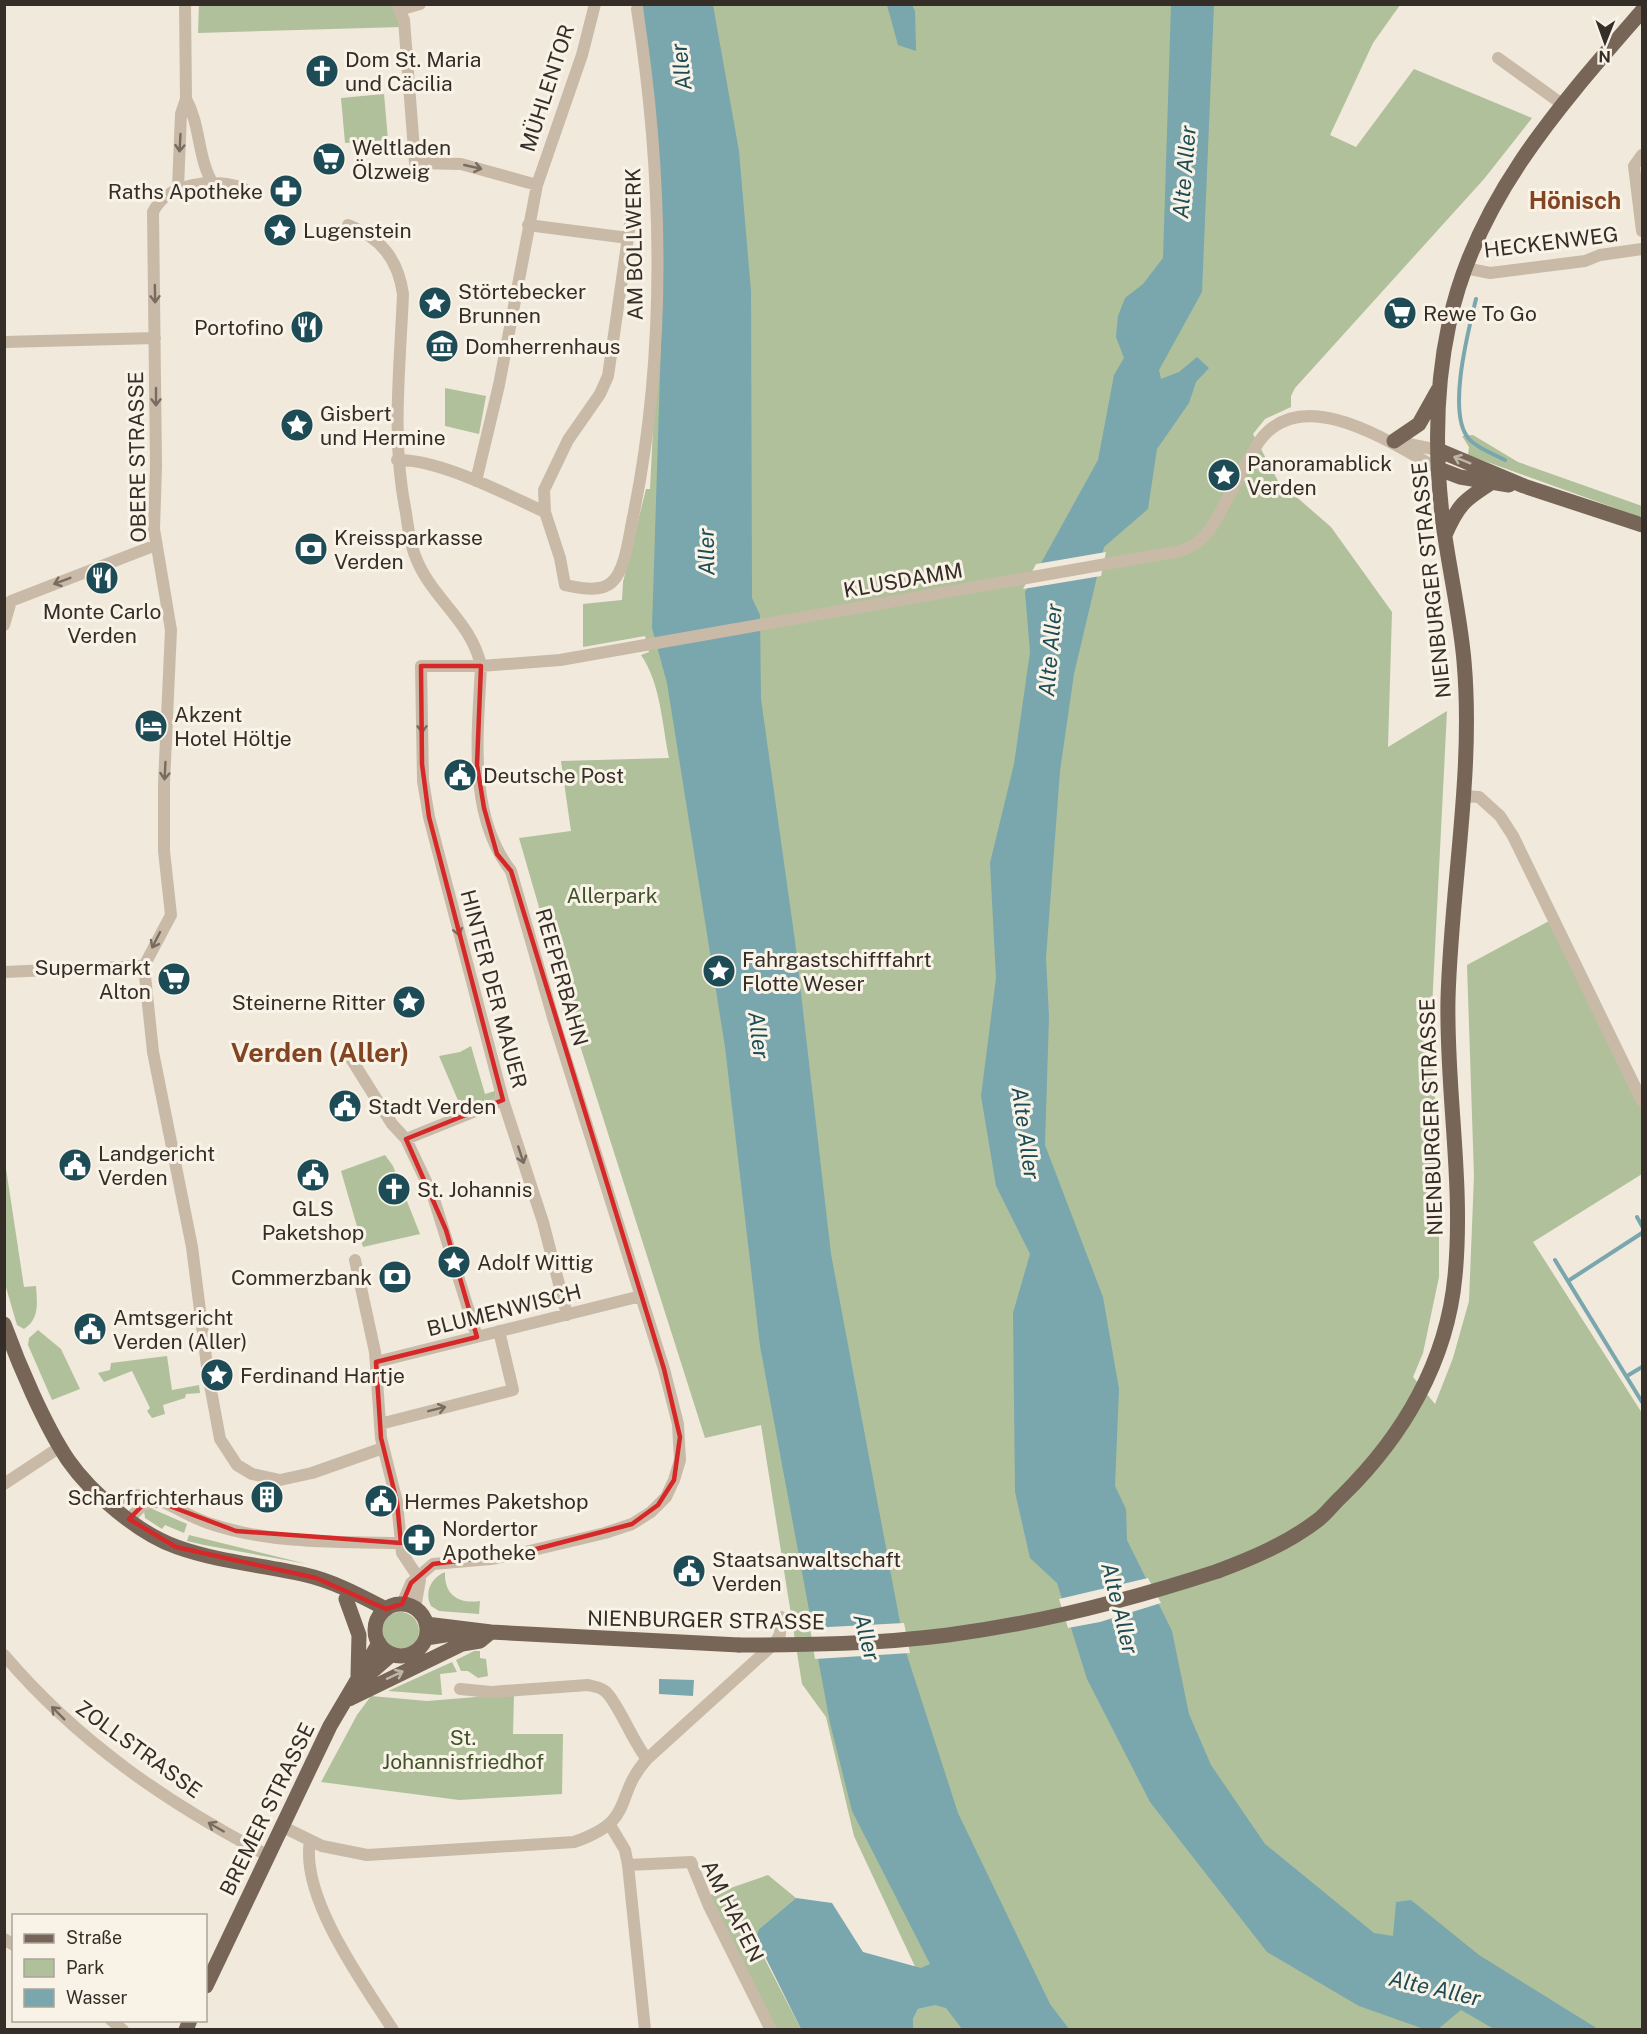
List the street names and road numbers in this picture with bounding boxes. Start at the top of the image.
street label: MÜHLENTOR [515,21,579,155]
street label: AM BOLLWERK [620,167,648,321]
street label: HECKENWEG [1482,221,1620,263]
street label: OBERE STRASSE [123,371,151,543]
street label: NIENBURGER STRASSE [1406,460,1456,700]
street label: KLUSDAMM [841,557,965,603]
street label: HINTER DER MAUER [455,887,533,1091]
street label: REEPERBAHN [530,905,594,1049]
street label: NIENBURGER STRASSE [1414,998,1448,1236]
street label: BLUMENWISCH [424,1279,584,1341]
street label: NIENBURGER STRASSE [587,1605,825,1635]
street label: ZOLLSTRASSE [71,1695,207,1803]
street label: BREMER STRASSE [214,1719,320,1899]
street label: AM HAFEN [697,1856,769,1966]

